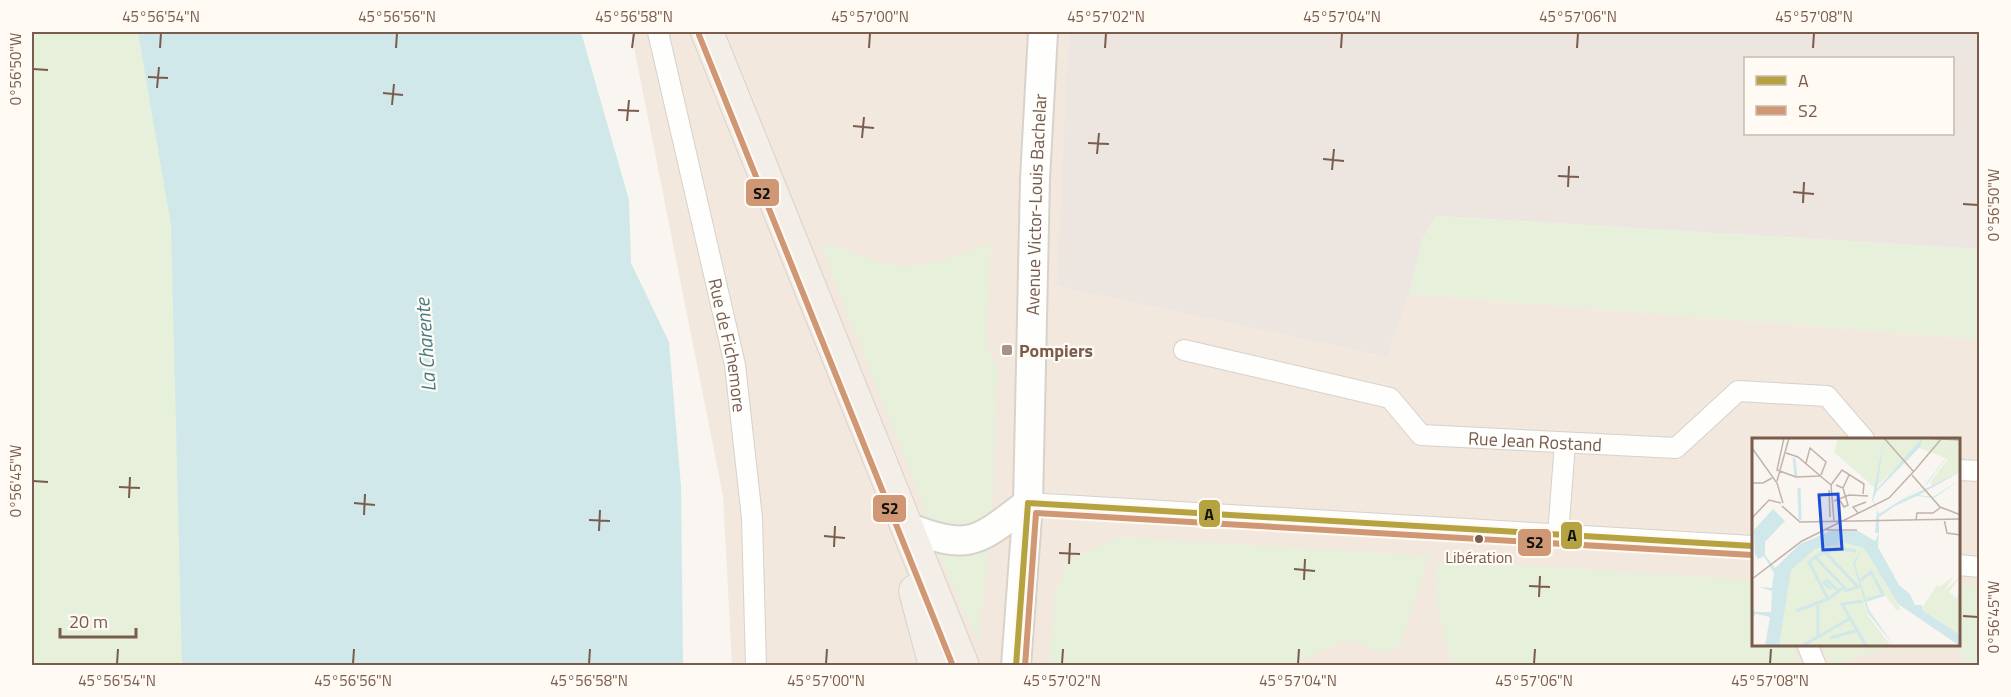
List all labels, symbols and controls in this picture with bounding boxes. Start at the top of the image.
text: 45°56'54"N [122,5,200,28]
text: 45°56'56"N [358,5,436,28]
text: 45°56'58"N [595,5,673,28]
text: 45°57'00"N [831,5,909,28]
text: 45°57'02"N [1067,5,1145,28]
text: 45°57'04"N [1303,5,1381,28]
text: 45°57'06"N [1539,5,1617,28]
text: 45°57'08"N [1775,5,1853,28]
text: 0°56'50"W [4,33,27,105]
legend [1744,57,1954,135]
text: A [1798,67,1809,94]
street label: Avenue Victor-Louis Bachelar [1019,93,1053,316]
text: S2 [1798,97,1818,124]
text: 0°56'50"W [1982,169,2005,241]
line badge: S2 [745,178,780,207]
text: S2 [753,181,771,205]
street label: Rue de Fichemore [702,275,754,413]
water label: La Charente [406,295,444,393]
place label: Pompiers [1019,337,1093,364]
marker: Pompiers [1000,343,1014,357]
street label: Rue Jean Rostand [1467,424,1603,458]
inset map [1752,438,1960,646]
text: 0°56'45"W [4,445,27,517]
line badge: S2 [872,494,907,523]
text: S2 [881,496,899,520]
line badge: A [1198,499,1221,528]
text: A [1204,502,1214,526]
line badge: A [1560,521,1583,550]
text: A [1567,523,1577,547]
line badge: S2 [1517,528,1552,557]
text: S2 [1526,530,1544,554]
marker: Libération [1473,533,1485,545]
place label: Libération [1445,545,1513,569]
text: 0°56'45"W [1982,581,2005,653]
scale bar [60,601,136,639]
text: 20 m [69,608,108,635]
text: 45°56'54"N [78,669,156,692]
text: 45°56'56"N [314,669,392,692]
text: 45°56'58"N [550,669,628,692]
text: 45°57'00"N [787,669,865,692]
text: 45°57'02"N [1023,669,1101,692]
text: 45°57'04"N [1259,669,1337,692]
text: 45°57'06"N [1495,669,1573,692]
text: 45°57'08"N [1731,669,1809,692]

